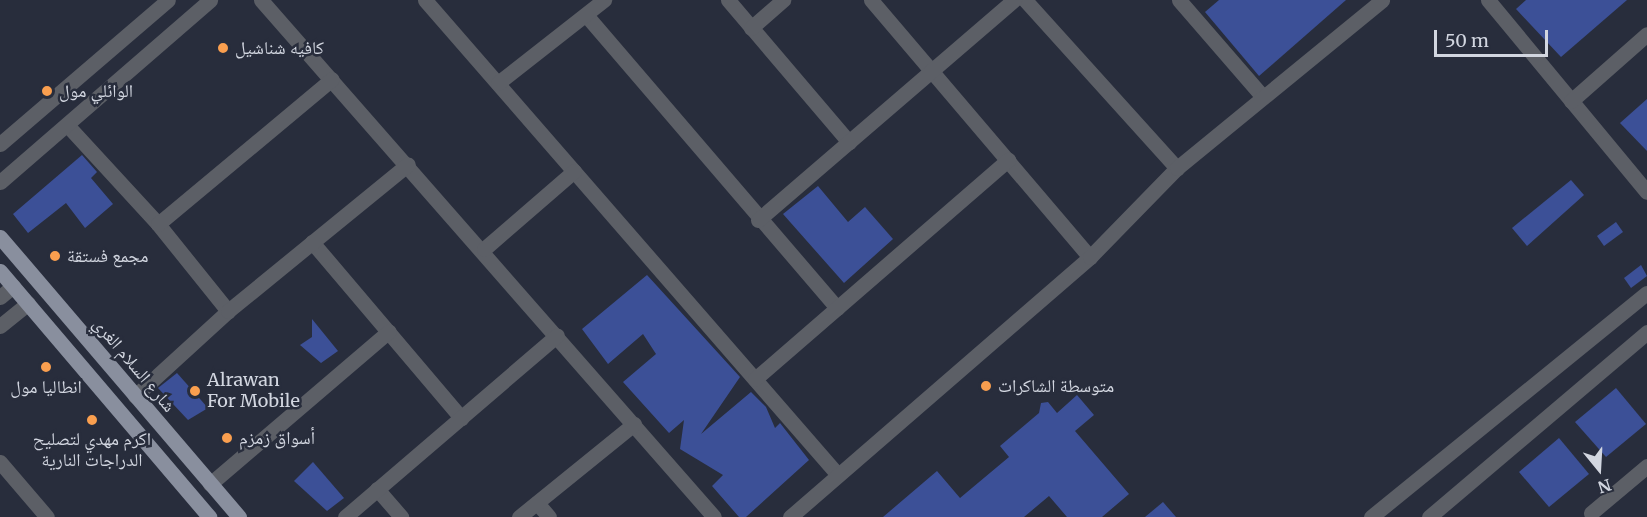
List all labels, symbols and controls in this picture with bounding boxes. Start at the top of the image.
scale bar [1437,18,1551,56]
text: 50 m [1445,29,1489,52]
place label: كافيه شناشيل [235,37,324,59]
marker: كافيه شناشيل [216,41,230,55]
place label: الوائلي مول [59,80,133,102]
marker: الوائلي مول [40,84,54,98]
place label: مجمع فستقة [67,245,149,267]
marker: مجمع فستقة [48,249,62,263]
street label: شارع السلام الغري [88,313,180,417]
marker: انطاليا مول [39,360,53,374]
place label: Alrawan For Mobile [207,370,300,412]
place label: متوسطة الشاكرات [998,375,1114,397]
place label: انطاليا مول [10,376,82,398]
marker: متوسطة الشاكرات [979,379,993,393]
marker: Alrawan For Mobile [188,384,202,398]
marker: اكرم مهدي لتصليح الدراجات النارية [85,413,99,427]
place label: أسواق زمزم [239,427,315,449]
place label: اكرم مهدي لتصليح الدراجات النارية [33,429,151,472]
marker: أسواق زمزم [220,431,234,445]
north arrow [1569,439,1629,499]
text: N [1595,475,1614,498]

